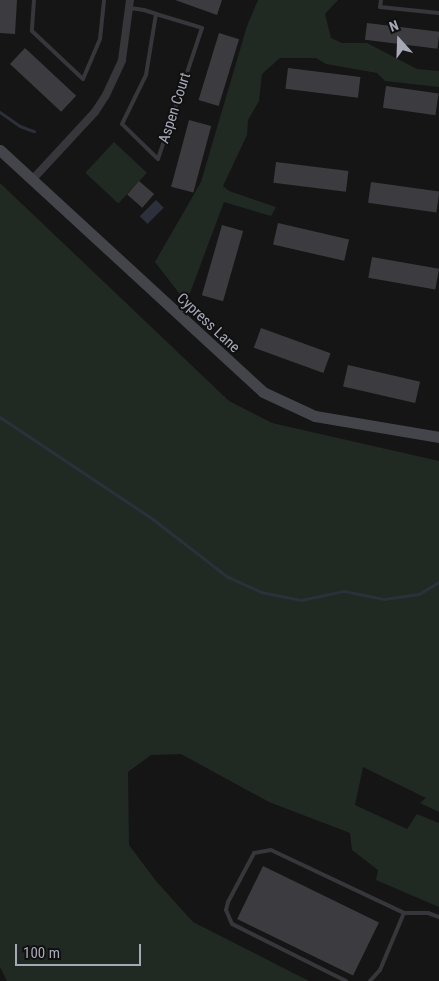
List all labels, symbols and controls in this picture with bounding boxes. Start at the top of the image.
north arrow [374,15,424,65]
text: N [387,17,401,35]
street label: Aspen Court [155,70,195,146]
street label: Cypress Lane [173,289,243,357]
scale bar [18,934,144,966]
text: 100 m [23,944,60,962]

